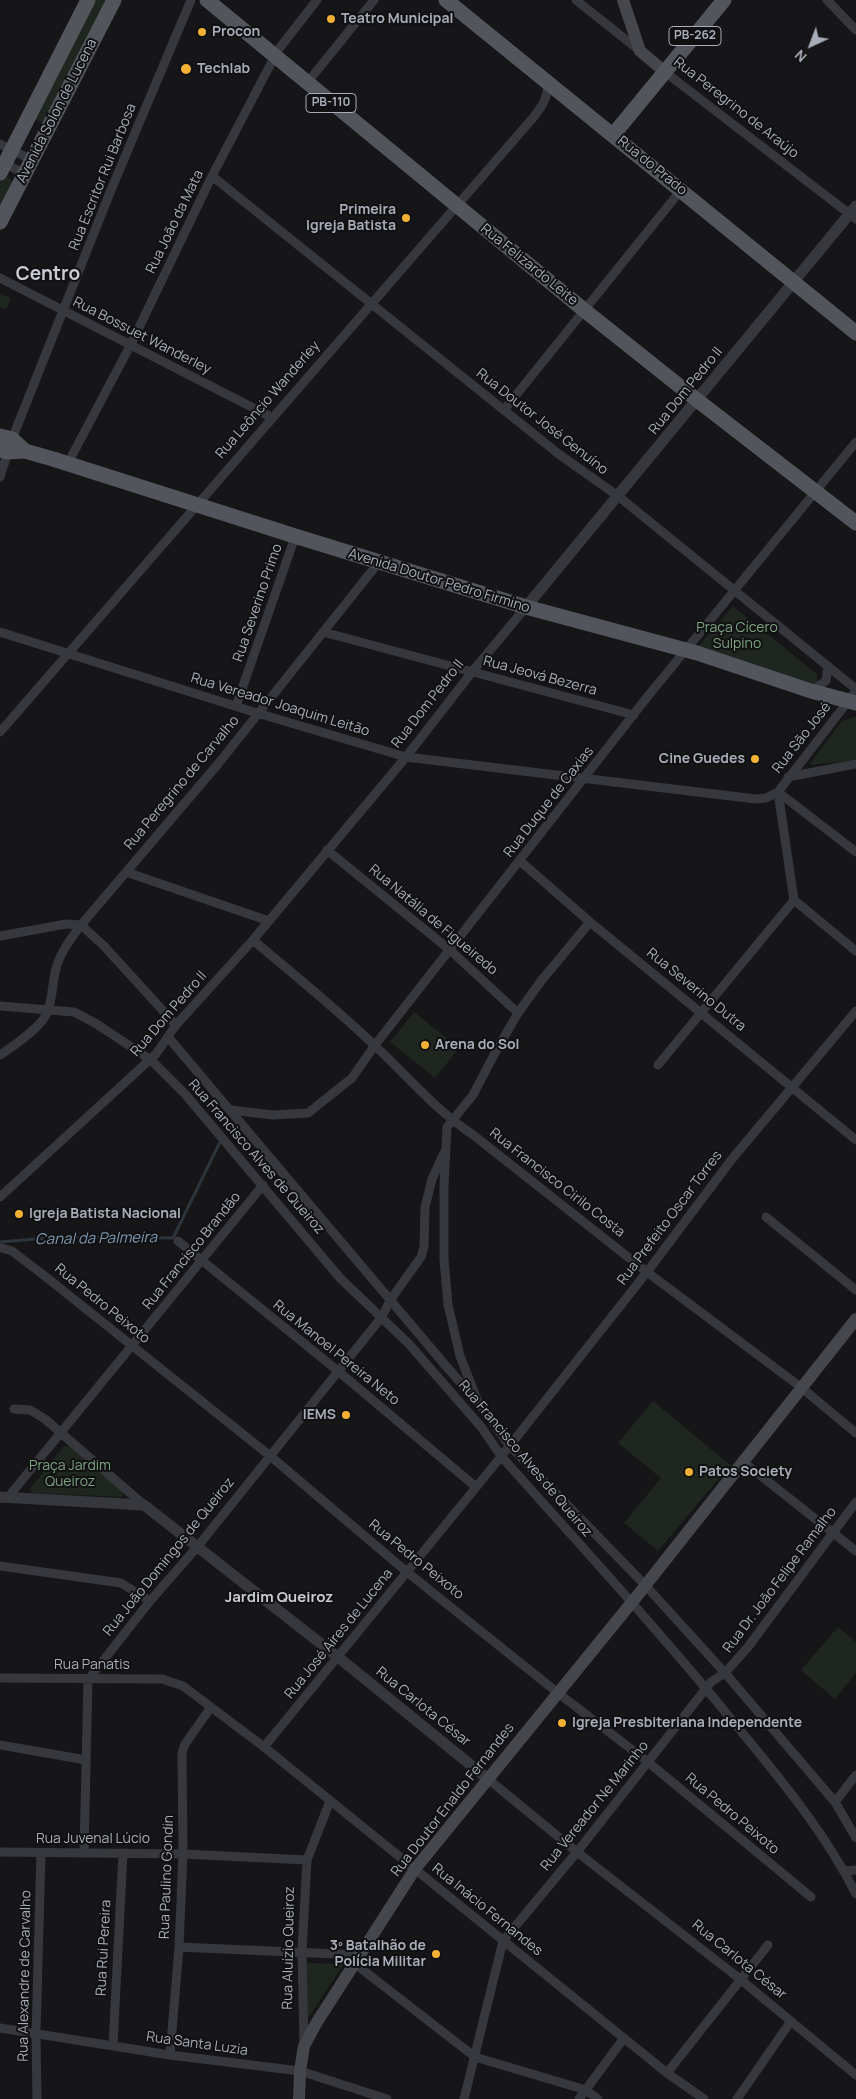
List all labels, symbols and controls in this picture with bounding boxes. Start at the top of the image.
place label: Teatro Municipal [341,11,453,27]
marker: Teatro Municipal [325,13,337,25]
north arrow [786,20,836,70]
place label: Procon [212,24,260,40]
marker: Procon [196,26,208,38]
road number: PB-262 [669,27,721,46]
street label: Avenida Solon de Lucena [13,36,101,186]
text: N [790,46,811,67]
street label: Rua Peregrino de Araújo [670,54,802,162]
place label: Techlab [197,61,250,77]
marker: Techlab [179,62,193,76]
road number: PB-110 [306,94,356,112]
street label: Rua Escritor Rui Barbosa [66,101,140,253]
street label: Rua do Prado [614,133,690,199]
street label: Rua João da Mata [143,167,207,277]
place label: Primeira Igreja Batista [306,202,396,234]
marker: Primeira Igreja Batista [400,212,412,224]
street label: Rua Felizardo Leite [477,221,581,309]
district label: Centro [16,264,80,286]
street label: Rua Bossuet Wanderley [70,294,214,378]
street label: Rua Leôncio Wanderley [212,338,324,462]
street label: Rua Dom Pedro II [646,344,726,438]
street label: Rua Doutor José Genuíno [473,365,611,479]
street label: Rua Severino Primo [230,542,286,664]
street label: Avenida Doutor Pedro Firmino [346,545,532,617]
park label: Praça Cícero Sulpino [696,620,778,652]
street label: Rua Jeová Bezerra [481,653,599,699]
street label: Rua Dom Pedro II [388,656,468,752]
street label: Rua Vereador Joaquim Leitão [189,670,371,740]
street label: Rua São José [769,699,835,777]
street label: Rua Peregrino de Carvalho [121,713,243,853]
street label: Rua Duque de Caxias [501,743,597,861]
place label: Cine Guedes [659,751,745,767]
marker: Cine Guedes [749,753,761,765]
street label: Rua Natália de Figueiredo [365,861,501,979]
street label: Rua Severino Dutra [643,945,749,1035]
street label: Rua Dom Pedro II [127,968,211,1060]
place label: Arena do Sol [435,1037,520,1053]
marker: Arena do Sol [419,1039,431,1051]
street label: Rua Francisco Alves de Queiroz [184,1076,328,1238]
street label: Rua Francisco Cirilo Costa [486,1125,628,1241]
street label: Rua Prefeito Oscar Torres [614,1148,726,1288]
street label: Rua Francisco Brandão [139,1189,245,1313]
place label: Igreja Batista Nacional [29,1206,181,1222]
marker: Igreja Batista Nacional [13,1208,25,1220]
water label: Canal da Palmeira [35,1229,157,1249]
street label: Rua Pedro Peixoto [51,1261,153,1347]
street label: Rua Manoel Pereira Neto [269,1297,403,1409]
street label: Rua Francisco Alves de Queiroz [455,1377,595,1541]
place label: IEMS [303,1407,336,1423]
marker: IEMS [340,1409,352,1421]
park label: Praça Jardim Queiroz [29,1458,111,1490]
place label: Patos Society [699,1464,792,1480]
marker: Patos Society [683,1466,695,1478]
street label: Rua João Domingos de Queiroz [100,1475,238,1639]
street label: Rua Dr. João Felipe Ramalho [720,1504,840,1656]
street label: Rua Pedro Peixoto [365,1517,467,1603]
street label: Rua José Aires de Lucena [281,1566,397,1702]
district label: Jardim Queiroz [225,1589,333,1607]
street label: Rua Panatis [54,1657,130,1673]
street label: Rua Carlota César [372,1664,474,1750]
place label: Igreja Presbiteriana Independente [572,1715,802,1731]
marker: Igreja Presbiteriana Independente [556,1717,568,1729]
street label: Rua Doutor Enaldo Fernandes [388,1720,518,1880]
street label: Rua Vereador Ne Marinho [537,1738,653,1874]
street label: Rua Pedro Peixoto [682,1770,782,1858]
street label: Rua Paulino Gondin [156,1815,178,1939]
street label: Rua Juvenal Lúcio [36,1831,150,1847]
street label: Rua Inácio Fernandes [428,1860,546,1960]
street label: Rua Aluízio Queiroz [280,1886,298,2010]
street label: Rua Alexandre de Carvalho [15,1890,35,2062]
street label: Rua Rui Pereira [93,1899,115,1997]
street label: Rua Carlota César [688,1917,790,2003]
place label: 3º Batalhão de Polícia Militar [330,1938,426,1970]
marker: 3º Batalhão de Polícia Militar [430,1948,442,1960]
street label: Rua Santa Luzia [145,2029,249,2059]

